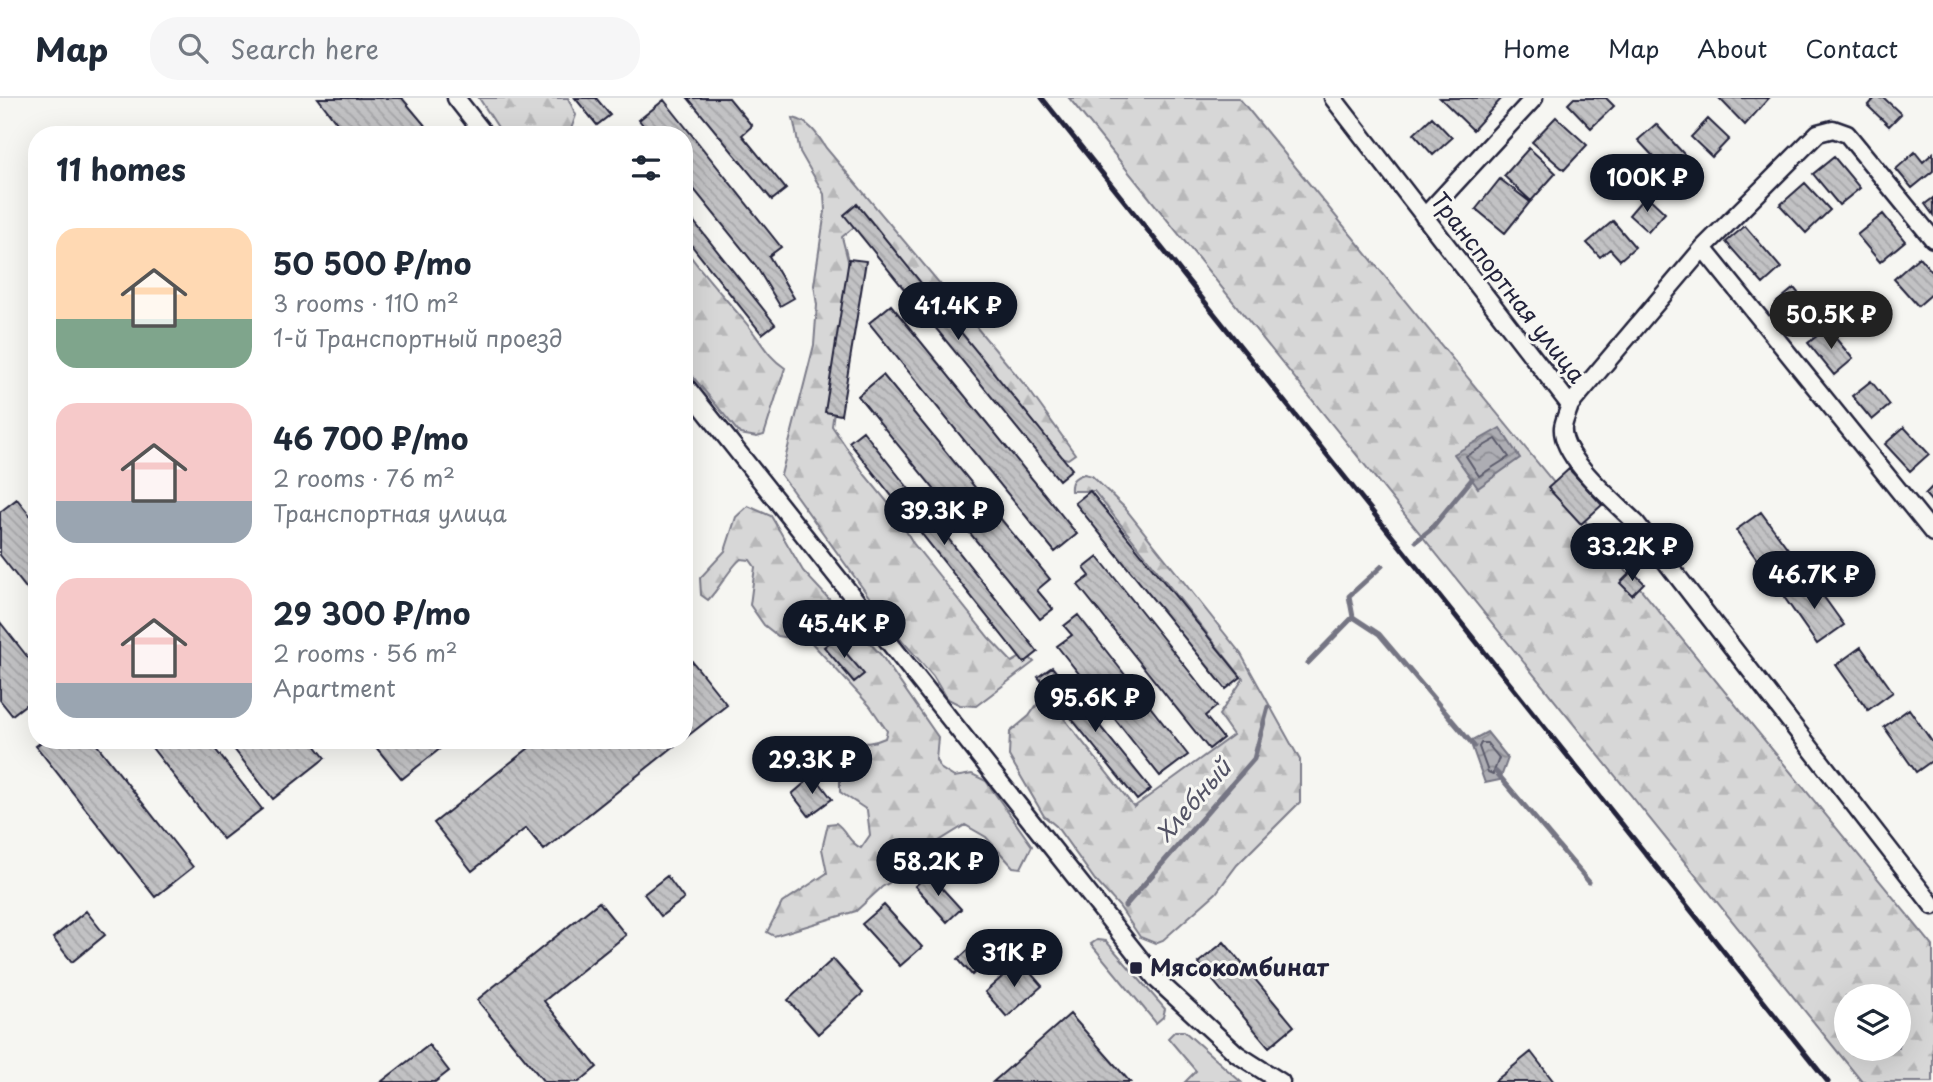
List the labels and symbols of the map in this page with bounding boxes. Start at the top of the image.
pin: 100K ₽ [1590,155,1704,214]
street label: Транспортная улица [1423,184,1595,390]
pin: 41.4K ₽ [893,282,1023,342]
pin: 50.5K ₽ [1766,292,1896,351]
pin: 39.3K ₽ [879,488,1009,547]
pin: 33.2K ₽ [1567,524,1697,583]
pin: 46.7K ₽ [1749,552,1879,611]
pin: 45.4K ₽ [779,601,909,660]
pin: 95.6K ₽ [1030,674,1160,734]
pin: 29.3K ₽ [747,736,877,796]
water label: Хлебный [1146,748,1241,849]
pin: 58.2K ₽ [873,838,1003,898]
pin: 31K ₽ [965,930,1063,989]
place label: Мясокомбинат [1150,949,1330,984]
marker: Мясокомбинат [1128,960,1144,976]

